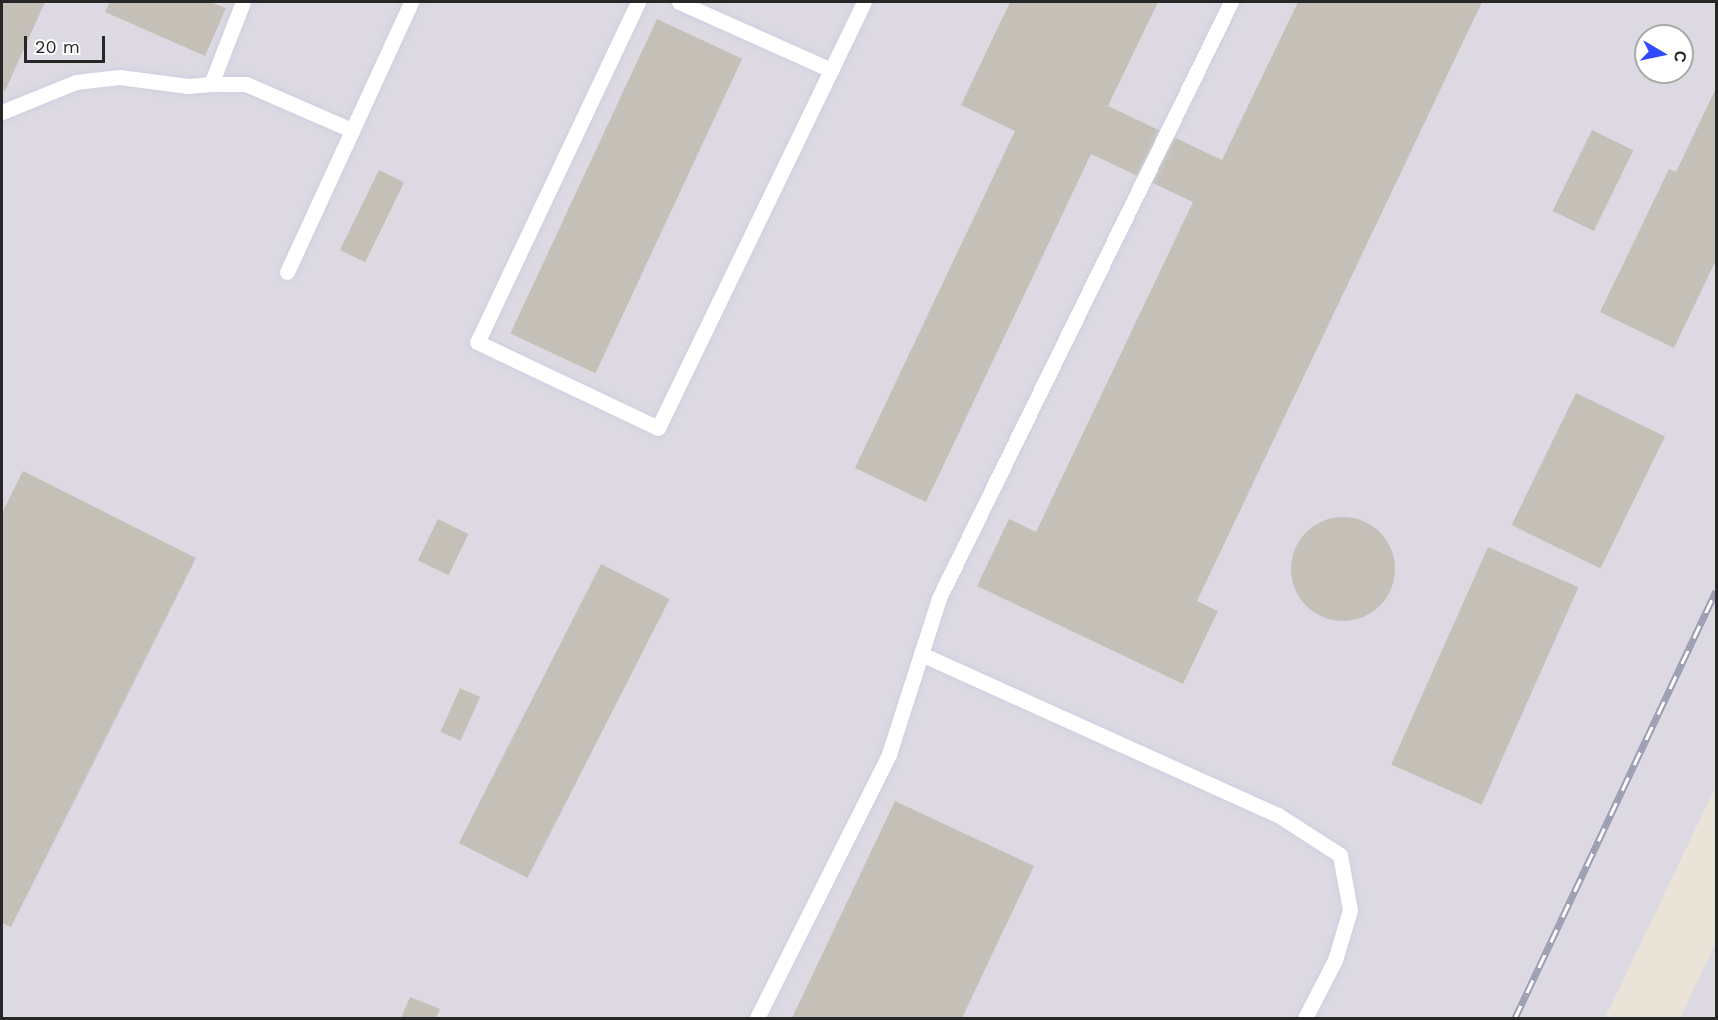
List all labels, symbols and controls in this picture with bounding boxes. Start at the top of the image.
scale bar [27,24,108,62]
north arrow [1634,24,1694,84]
text: 20 m [35,36,80,57]
text: С [1670,49,1691,64]

